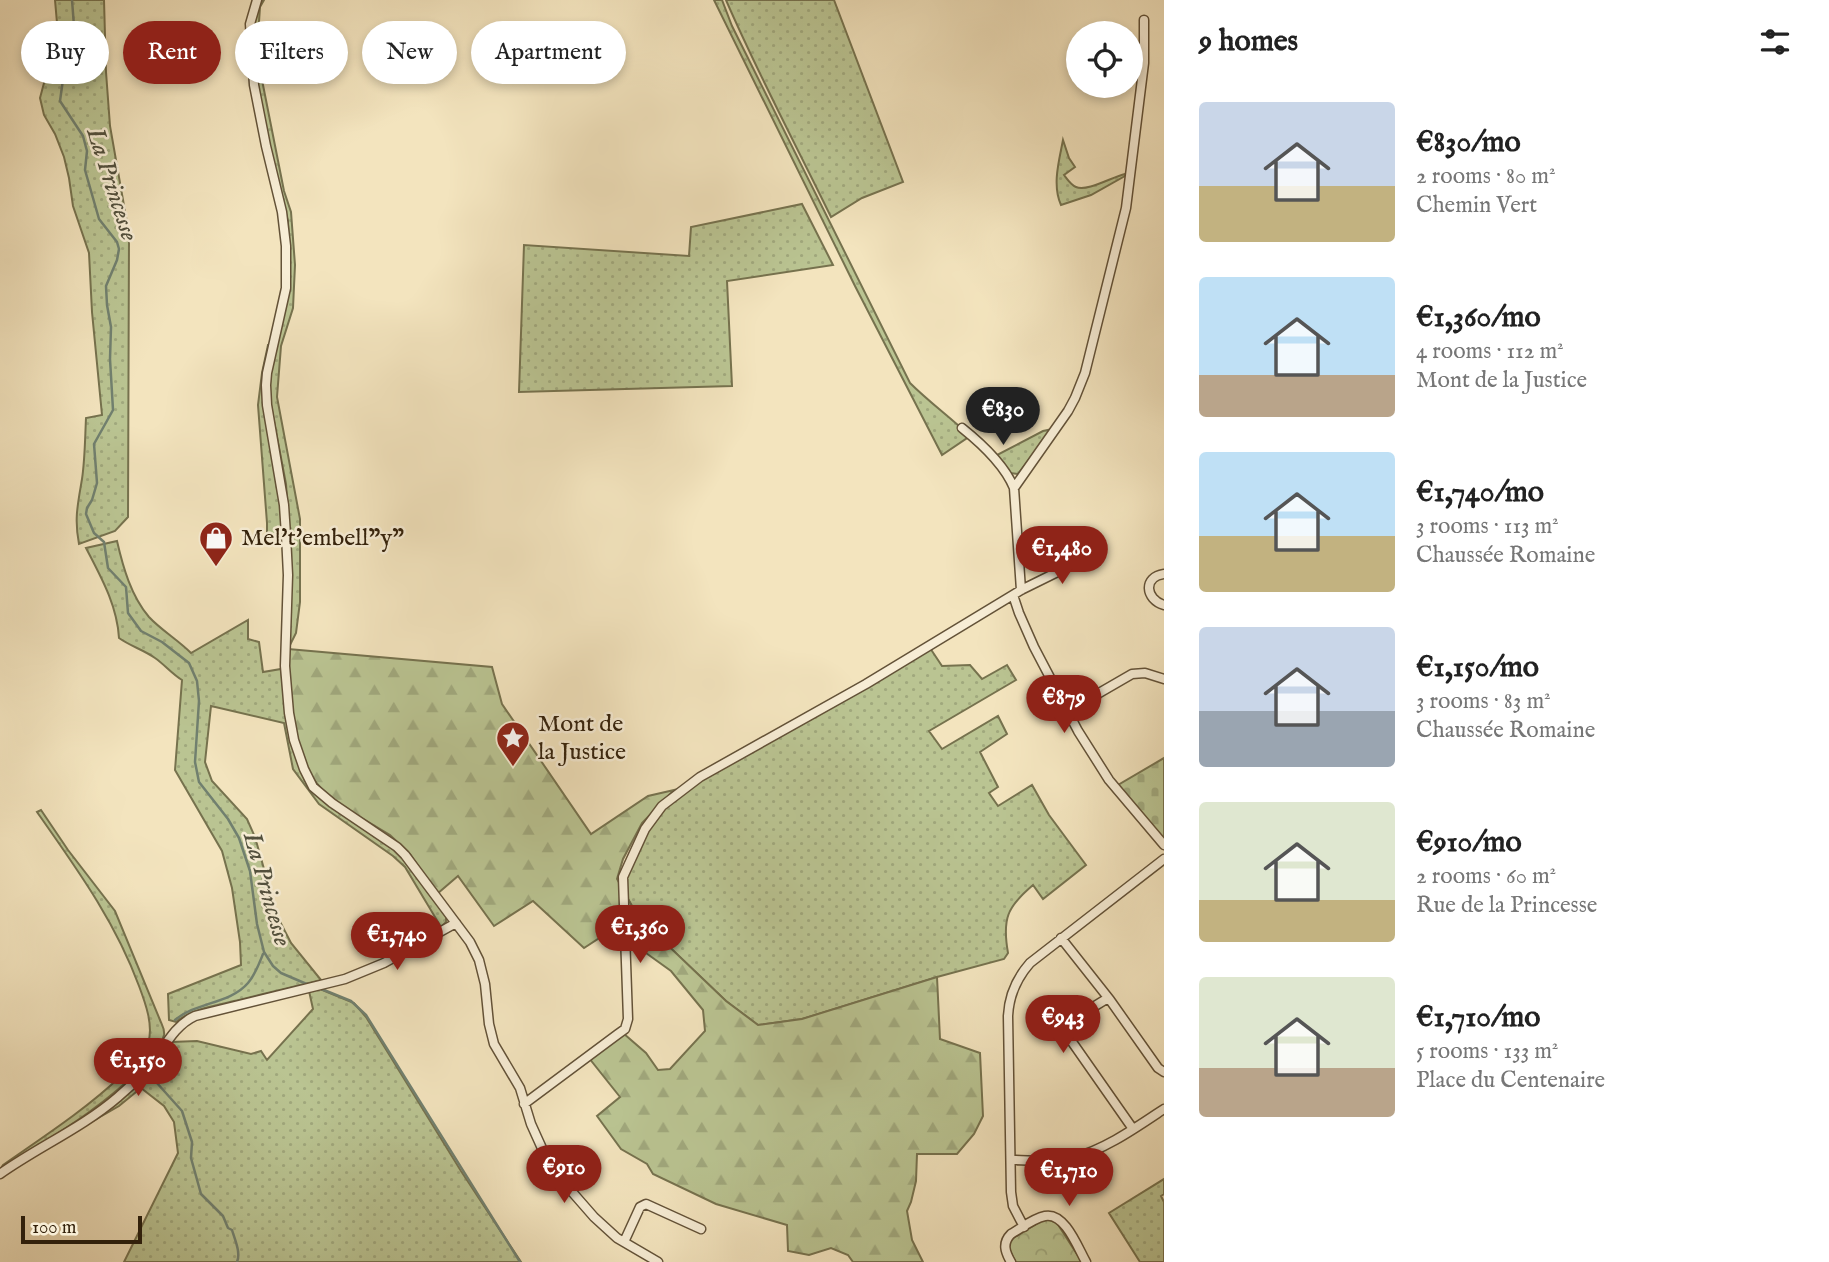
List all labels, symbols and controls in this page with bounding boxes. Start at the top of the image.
chip: Buy [21,21,109,84]
chip: Rent [123,21,221,84]
chip: Filters [235,21,348,84]
chip: New [362,21,457,84]
chip: Apartment [471,21,626,84]
map controls [1066,21,1143,98]
button: locate [1066,21,1143,98]
text: 9 homes [1199,23,1298,61]
icon: filters [1756,23,1794,61]
water label: La Princesse [78,122,146,245]
text: €830/mo [1416,124,1521,162]
icon: home [1255,130,1339,214]
text: 2 rooms · 80 m² [1416,162,1556,191]
text: Chemin Vert [1416,191,1537,220]
text: €1,360/mo [1416,299,1541,337]
icon: home [1255,305,1339,389]
text: 4 rooms · 112 m² [1416,337,1564,366]
text: Mont de la Justice [1416,366,1587,395]
pin: €830 [962,388,1044,447]
text: €830 [982,395,1024,424]
text: €1,740/mo [1416,474,1544,512]
icon: home [1255,480,1339,564]
text: 3 rooms · 113 m² [1416,512,1559,541]
shop icon: Mel't'embell"y" [197,519,235,568]
place label: Mel't'embell"y" [241,523,404,554]
pin: €1,480 [1005,526,1119,586]
text: €1,480 [1032,534,1092,563]
text: Chaussée Romaine [1416,541,1595,570]
text: €1,150/mo [1416,649,1539,687]
icon: home [1255,655,1339,739]
pin: €879 [1023,676,1105,735]
text: €879 [1042,683,1086,712]
text: 3 rooms · 83 m² [1416,687,1551,716]
place label: Mont de la Justice [538,709,626,768]
text: Chaussée Romaine [1416,716,1595,745]
place icon: Mont de la Justice [494,719,532,768]
text: €910/mo [1416,824,1522,862]
water label: La Princesse [235,827,299,950]
icon: home [1255,830,1339,914]
text: 2 rooms · 60 m² [1416,862,1556,891]
text: Rue de la Princesse [1416,891,1597,920]
pin: €1,360 [583,906,697,965]
pin: €1,740 [340,912,454,972]
text: €1,360 [611,913,669,942]
text: €1,740 [367,920,427,949]
pin: €943 [1022,996,1104,1055]
text: €1,710/mo [1416,999,1540,1037]
text: €943 [1041,1003,1085,1032]
icon: home [1255,1005,1339,1089]
text: 5 rooms · 133 m² [1416,1037,1559,1066]
pin: €1,150 [81,1038,195,1098]
text: €1,150 [110,1046,166,1075]
text: Place du Centenaire [1416,1066,1605,1095]
pin: €910 [523,1146,605,1205]
pin: €1,710 [1012,1148,1126,1208]
text: €910 [542,1153,586,1182]
text: €1,710 [1040,1156,1098,1185]
scale bar [21,1213,142,1245]
text: 100 m [32,1216,76,1240]

